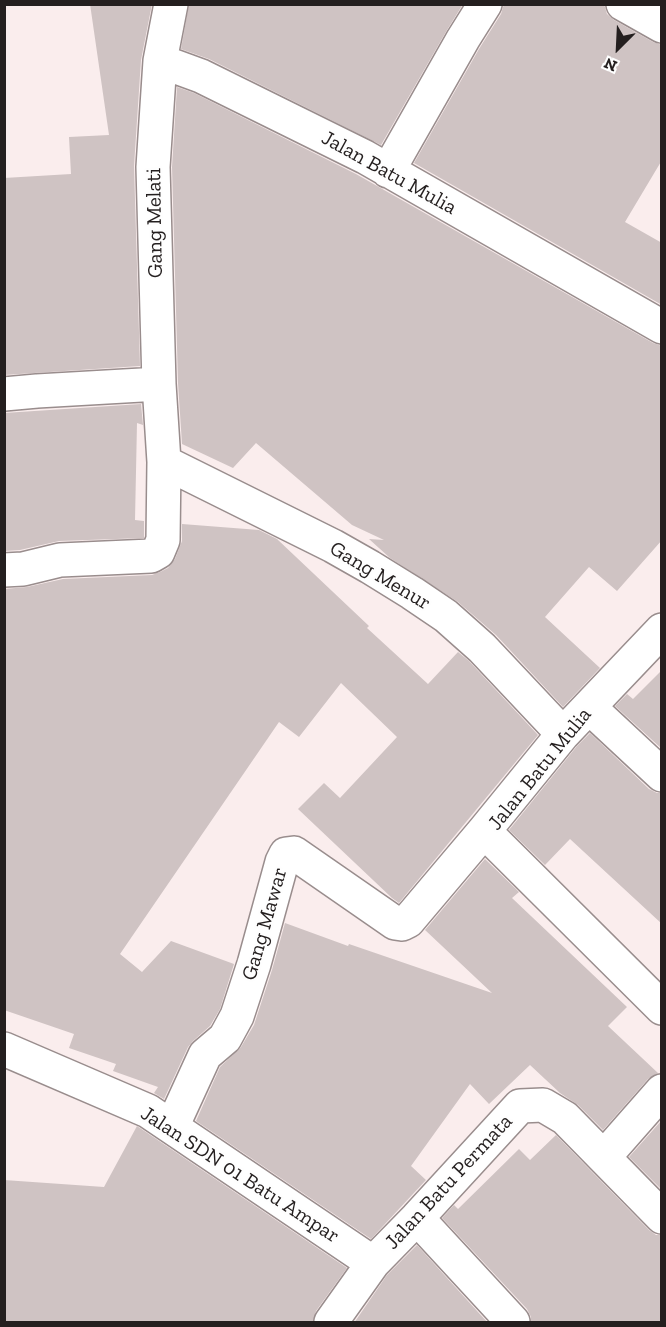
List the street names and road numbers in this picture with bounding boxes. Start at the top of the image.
street label: Jalan Batu Mulia [317,126,461,220]
street label: Gang Melati [141,168,169,278]
street label: Gang Menur [325,536,435,616]
street label: Jalan Batu Mulia [483,703,597,835]
street label: Gang Mawar [237,865,293,983]
street label: Jalan SDN 01 Batu Ampar [136,1101,344,1249]
street label: Jalan Batu Permata [380,1109,518,1255]

